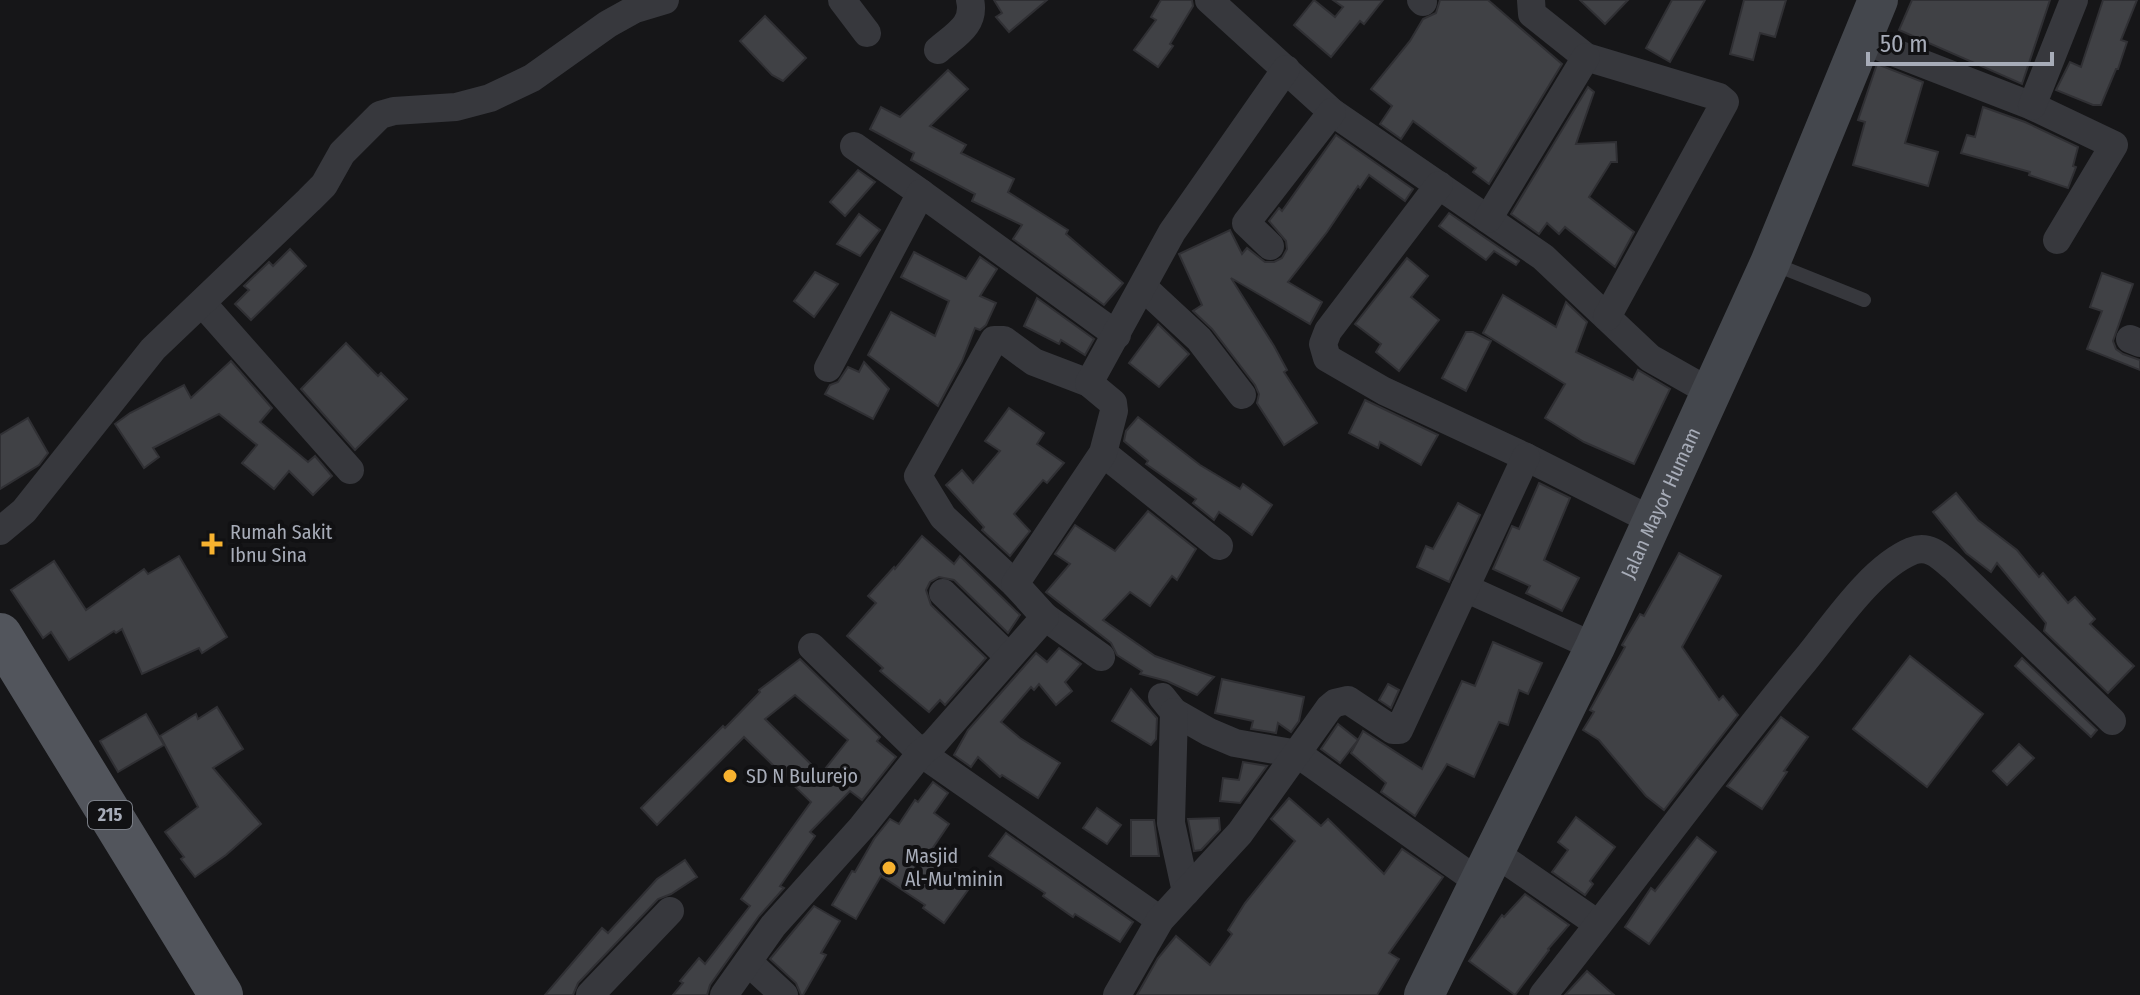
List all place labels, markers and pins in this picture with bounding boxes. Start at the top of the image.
place label: Rumah Sakit Ibnu Sina [230,520,333,567]
marker: Rumah Sakit Ibnu Sina [201,533,223,555]
place label: SD N Bulurejo [746,764,858,788]
marker: SD N Bulurejo [721,767,739,785]
place label: Masjid Al-Mu'minin [905,844,1003,891]
marker: Masjid Al-Mu'minin [880,859,898,877]

